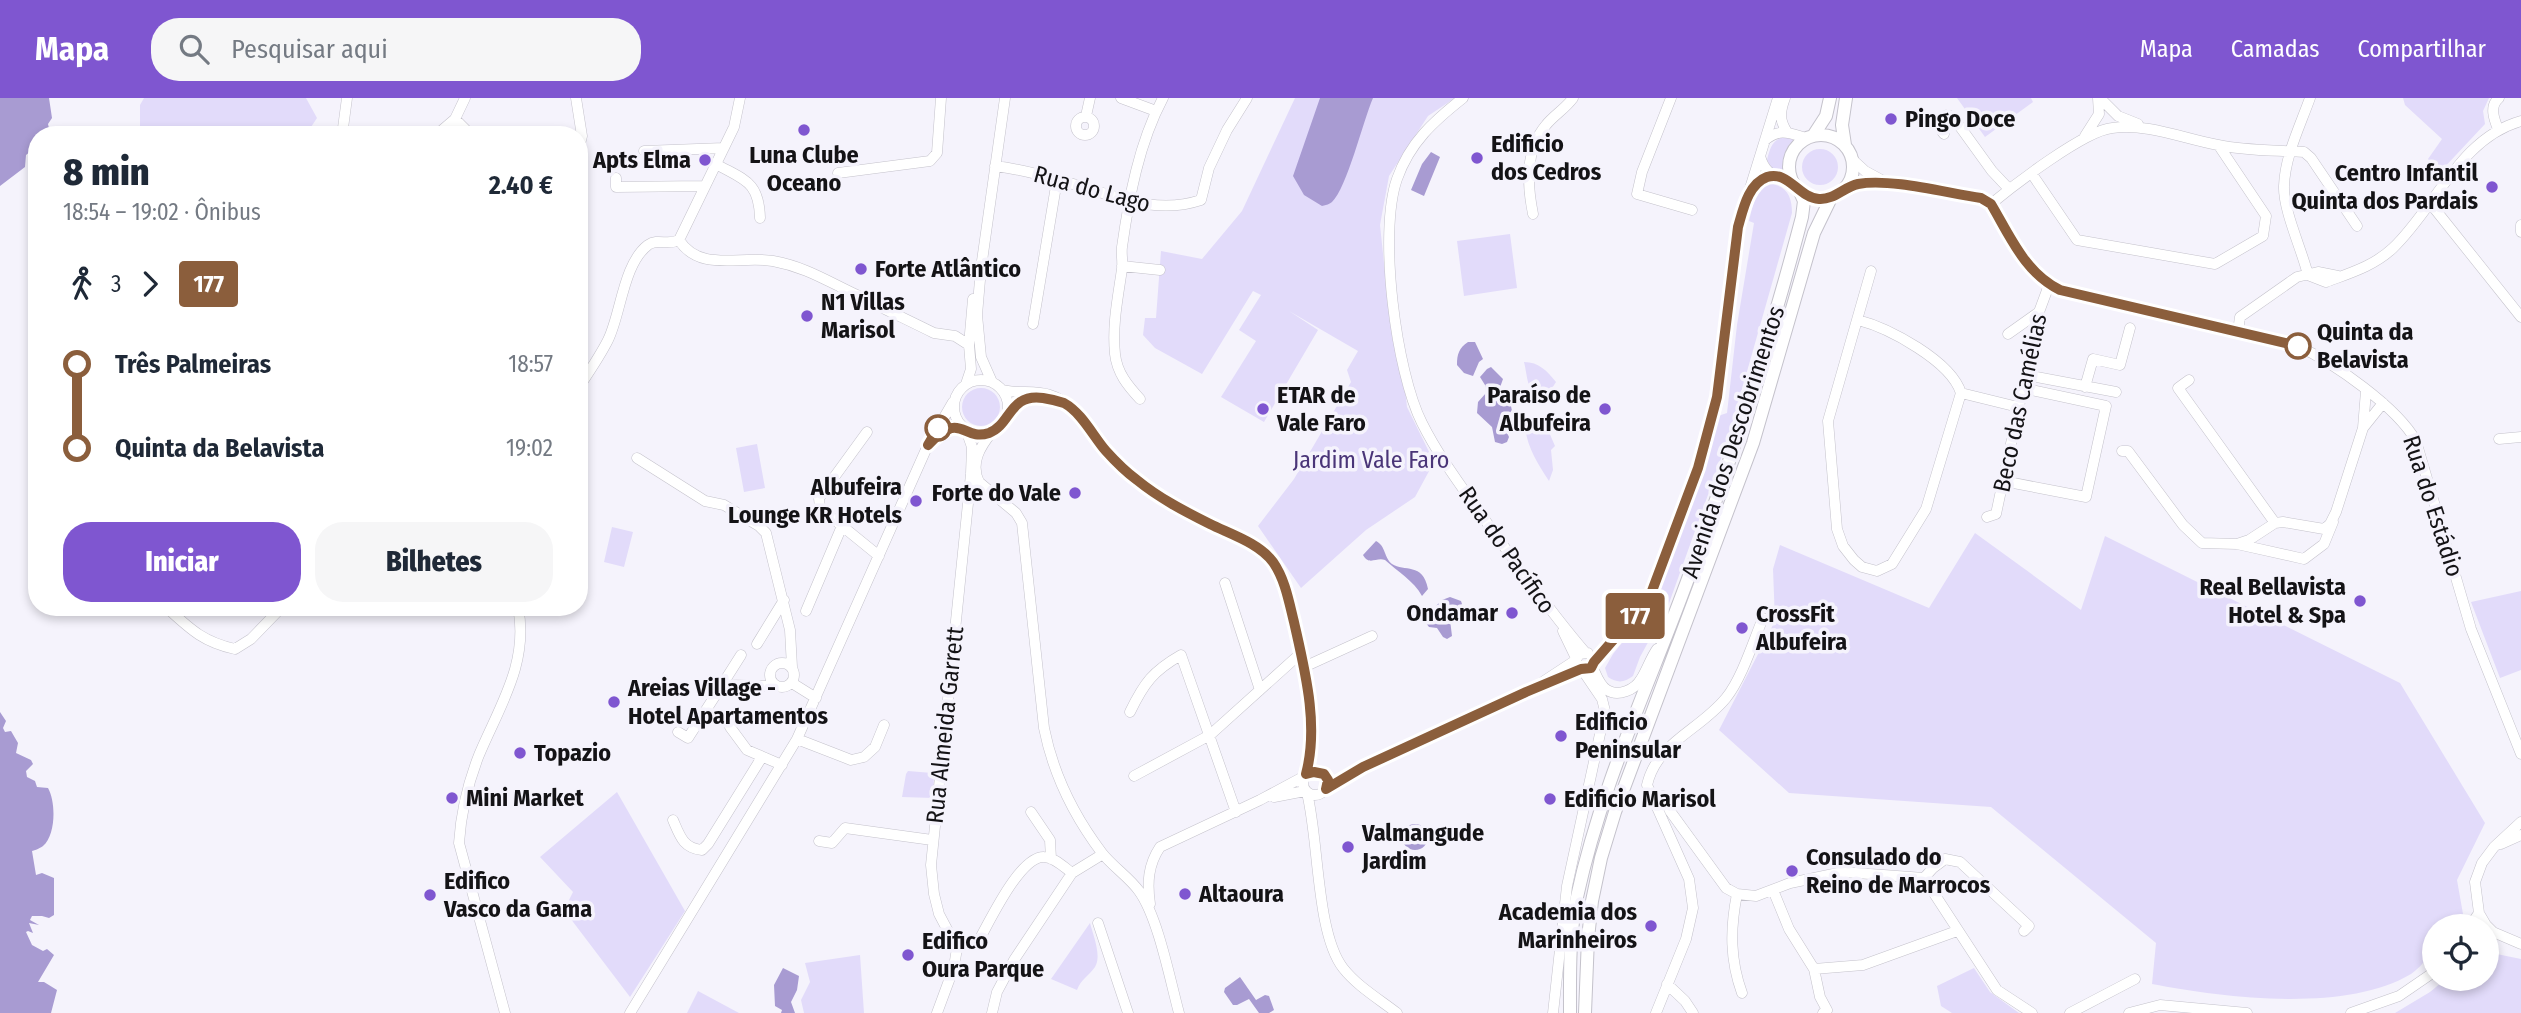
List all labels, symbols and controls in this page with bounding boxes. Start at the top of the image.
search box [151,18,641,81]
text: Mapa [35,29,109,69]
icon: search [175,30,213,68]
text: Pesquisar aqui [231,34,388,65]
text: Mapa [2140,35,2193,63]
text: Camadas [2231,35,2320,63]
text: Compartilhar [2358,35,2486,63]
place label: Pingo Doce [1905,105,2015,133]
marker: Pingo Doce [1883,111,1899,127]
marker: Luna Clube Oceano [796,122,812,138]
place label: Edificio dos Cedros [1491,130,1602,186]
place label: Luna Clube Oceano [749,141,859,197]
place label: Apts Elma [592,146,691,174]
text: 8 min [63,149,150,195]
marker: Edificio dos Cedros [1469,150,1485,166]
marker: Apts Elma [697,152,713,168]
place label: Centro Infantil Quinta dos Pardais [2291,159,2478,215]
street label: Rua do Lago [1031,160,1153,218]
text: 2.40 € [489,170,553,201]
marker: Centro Infantil Quinta dos Pardais [2484,179,2500,195]
text: 18:54 – 19:02 · Ônibus [63,198,261,226]
place label: Forte Atlântico [875,255,1021,283]
marker: Forte Atlântico [853,261,869,277]
icon: walk [63,265,101,303]
icon: forward [131,265,169,303]
text: 3 [111,270,121,298]
text: 177 [193,270,224,298]
place label: N1 Villas Marisol [821,288,905,344]
street label: Avenida dos Descobrimentos [1676,302,1790,582]
marker: N1 Villas Marisol [799,308,815,324]
street label: Beco das Camélias [1987,311,2053,495]
place label: Quinta da Belavista [2317,318,2414,374]
marker: Quinta da Belavista [2285,333,2311,359]
text: Três Palmeiras [115,349,271,380]
text: 18:57 [508,350,553,378]
place label: ETAR de Vale Faro [1276,381,1366,437]
place label: Paraíso de Albufeira [1487,381,1591,437]
marker: ETAR de Vale Faro [1255,401,1271,417]
marker: Paraíso de Albufeira [1597,401,1613,417]
unlabelled marker [925,415,951,441]
street label: Rua do Estádio [2397,432,2469,580]
text: Quinta da Belavista [115,433,324,464]
text: 19:02 [506,434,553,462]
park label: Jardim Vale Faro [1293,446,1449,474]
place label: Albufeira Lounge KR Hotels [728,473,902,529]
place label: Forte do Vale [932,479,1061,507]
street label: Rua do Pacífico [1453,481,1561,619]
marker: Forte do Vale [1067,485,1083,501]
marker: Albufeira Lounge KR Hotels [908,493,924,509]
button: Iniciar [63,522,301,602]
button: Bilhetes [315,522,553,602]
place label: Real Bellavista Hotel & Spa [2199,573,2346,629]
line badge: 177 [1595,593,1675,639]
marker: Real Bellavista Hotel & Spa [2352,593,2368,609]
place label: Ondamar [1406,599,1498,627]
place label: CrossFit Albufeira [1755,600,1847,656]
text: 177 [1620,602,1650,630]
marker: Ondamar [1504,605,1520,621]
marker: CrossFit Albufeira [1734,620,1750,636]
street label: Rua Almeida Garrett [921,625,969,825]
place label: Areias Village - Hotel Apartamentos [627,674,829,730]
marker: Areias Village - Hotel Apartamentos [606,694,622,710]
place label: Edificio Peninsular [1575,708,1681,764]
marker: Edificio Peninsular [1553,728,1569,744]
place label: Topazio [534,739,611,767]
marker: Topazio [512,745,528,761]
place label: Mini Market [466,784,584,812]
place label: Edificio Marisol [1564,785,1716,813]
marker: Mini Market [444,790,460,806]
marker: Edificio Marisol [1542,791,1558,807]
place label: Valmangude Jardim [1361,819,1484,875]
marker: Valmangude Jardim [1340,839,1356,855]
place label: Consulado do Reino de Marrocos [1806,843,1991,899]
marker: Consulado do Reino de Marrocos [1784,863,1800,879]
place label: Edifico Vasco da Gama [443,867,592,923]
place label: Altaoura [1198,880,1284,908]
marker: Altaoura [1177,886,1193,902]
marker: Edifico Vasco da Gama [422,887,438,903]
place label: Academia dos Marinheiros [1498,898,1637,954]
map controls [2422,914,2499,991]
button: locate [2422,914,2499,991]
marker: Academia dos Marinheiros [1643,918,1659,934]
place label: Edifico Oura Parque [922,927,1044,983]
marker: Edifico Oura Parque [900,947,916,963]

